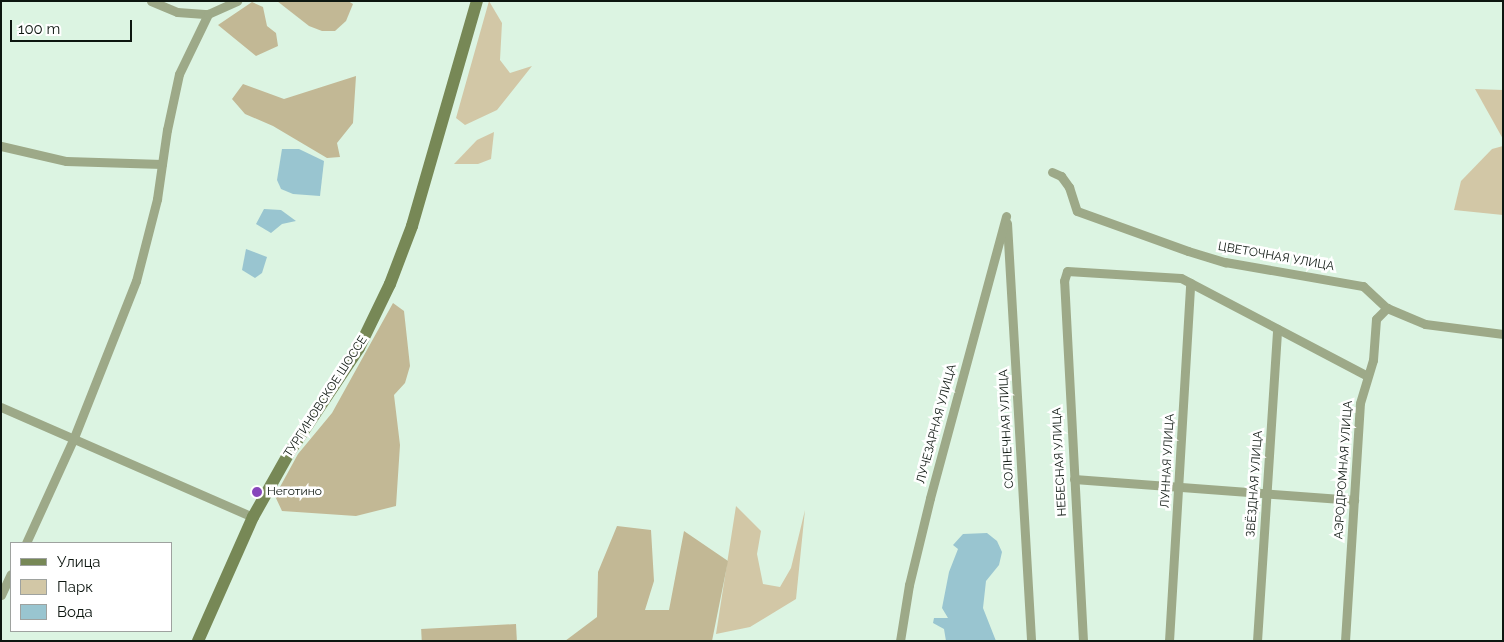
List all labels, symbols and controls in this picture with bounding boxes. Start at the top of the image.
scale bar [12,10,135,42]
text: 100 m [18,20,60,38]
street label: ЦВЕТОЧНАЯ УЛИЦА [1217,240,1335,274]
street label: ТУРГИНОВСКОЕ ШОССЕ [281,333,371,461]
street label: ЛУЧЕЗАРНАЯ УЛИЦА [914,363,960,485]
street label: СОЛНЕЧНАЯ УЛИЦА [997,369,1017,489]
street label: АЭРОДРОМНАЯ УЛИЦА [1332,400,1356,540]
street label: НЕБЕСНАЯ УЛИЦА [1050,407,1070,517]
street label: ЛУННАЯ УЛИЦА [1158,413,1178,509]
street label: ЗВЁЗДНАЯ УЛИЦА [1244,430,1266,538]
place label: Неготино [267,485,322,499]
marker: Неготино [251,486,263,498]
legend [10,542,172,632]
text: Улица [57,553,101,571]
text: Парк [57,578,93,596]
text: Вода [57,603,93,621]

